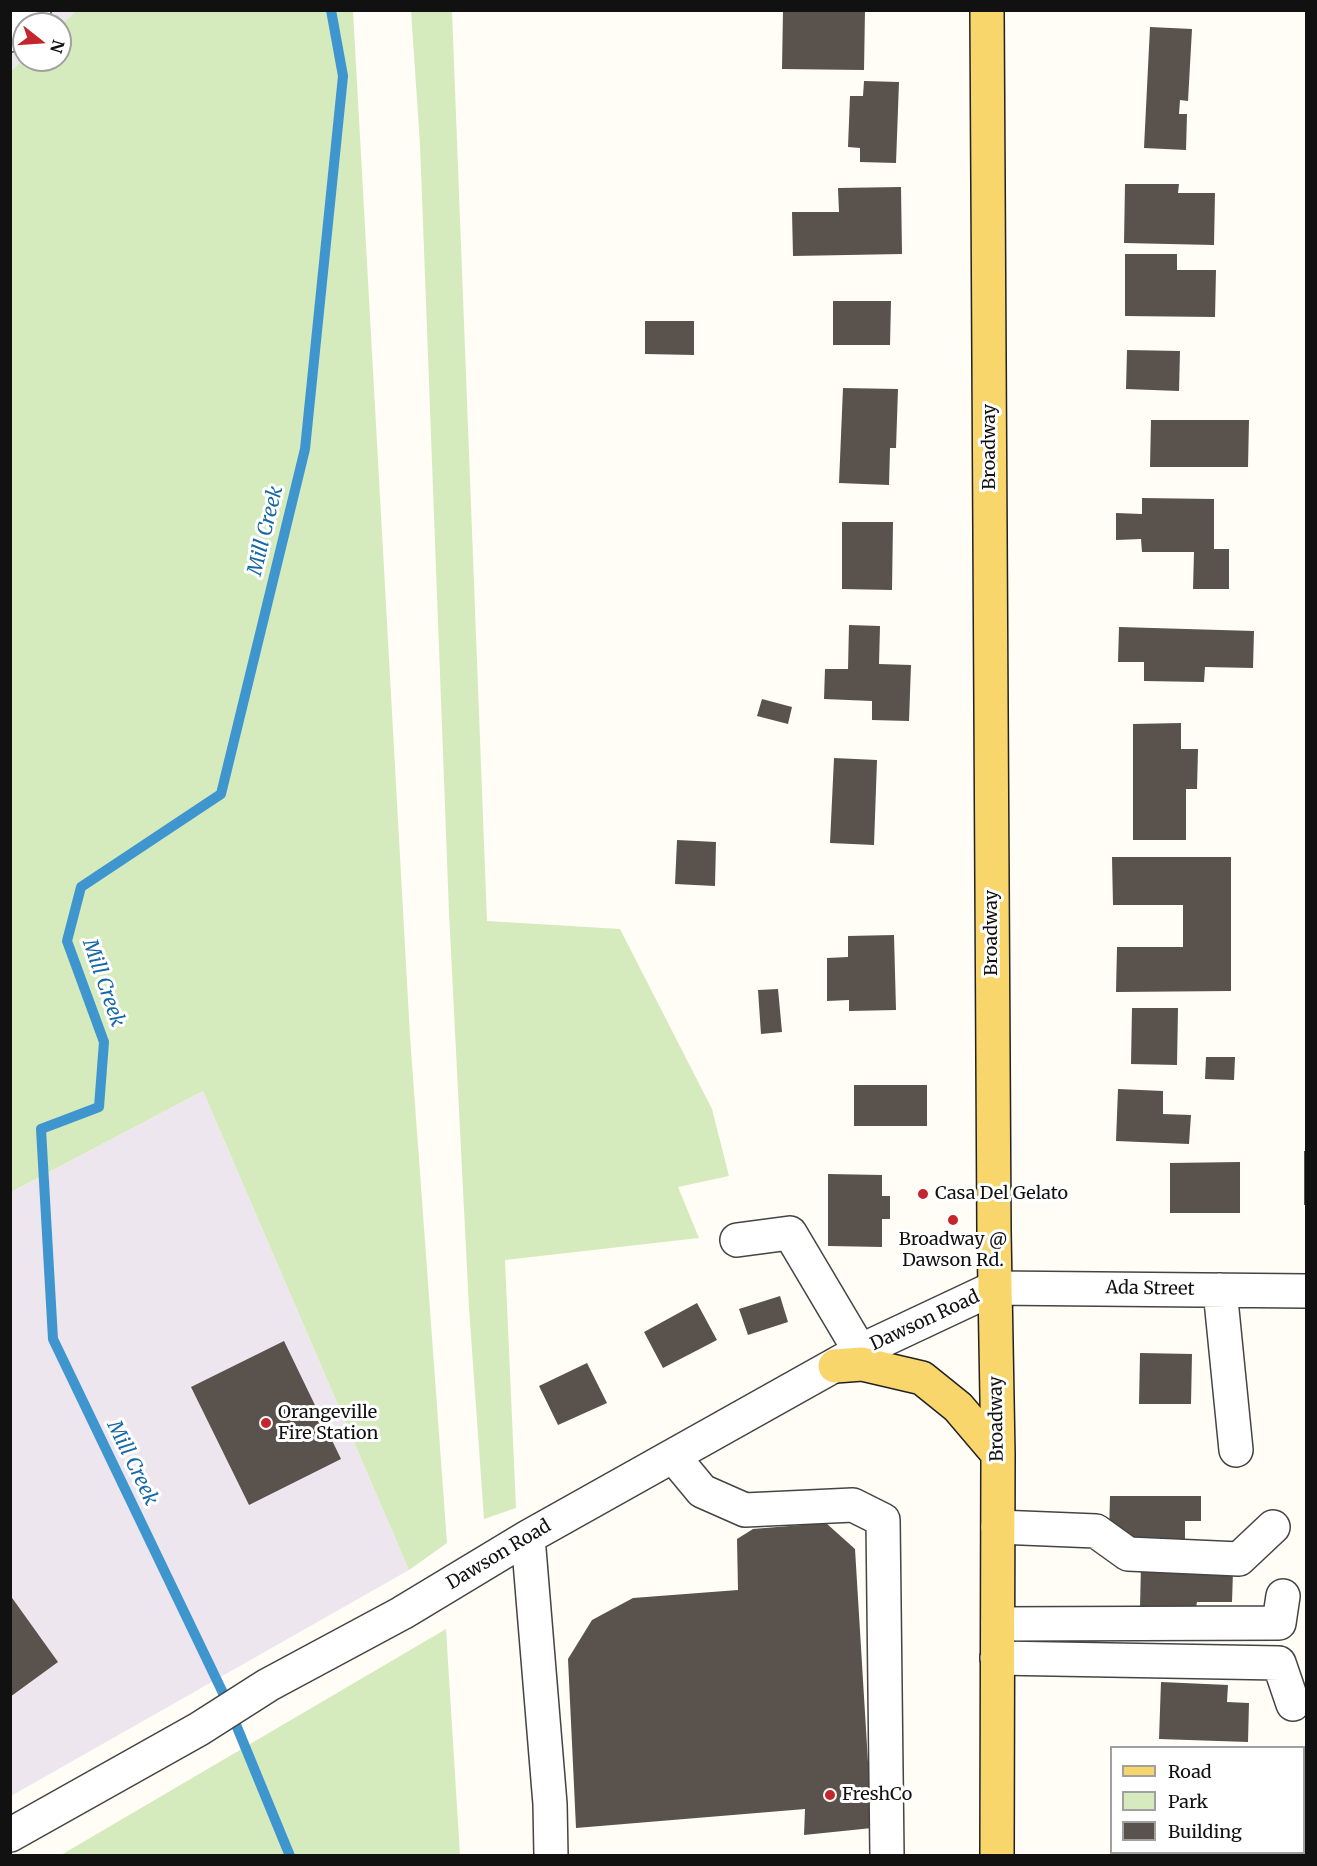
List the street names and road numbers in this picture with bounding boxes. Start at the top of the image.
street label: Broadway [979,404,1001,490]
street label: Broadway [981,890,1003,976]
street label: Ada Street [1105,1277,1195,1301]
street label: Dawson Road [867,1286,983,1356]
street label: Broadway [985,1376,1009,1462]
street label: Dawson Road [443,1515,555,1595]

